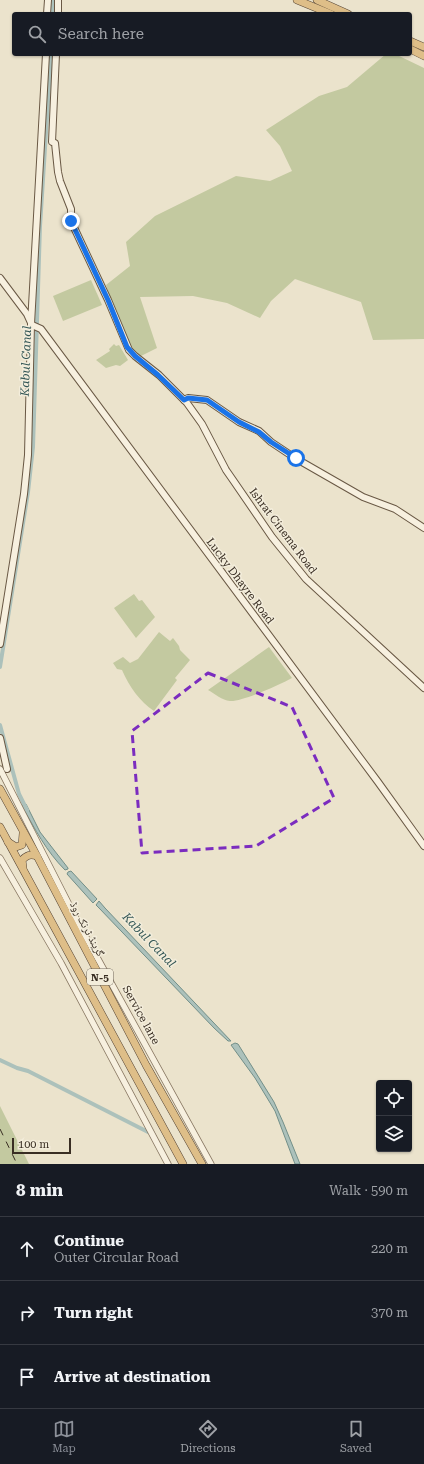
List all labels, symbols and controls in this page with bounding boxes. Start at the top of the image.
search box [12,12,412,56]
icon: search [26,23,48,45]
text: Search here [58,25,144,43]
route end [62,212,80,230]
water label: Kabul Canal [18,325,34,397]
route start [287,449,305,467]
street label: Ishrat Cinema Road [246,486,320,576]
street label: Lucky Dhayre Road [204,536,276,626]
street label: گرینڈ ٹرنک روڈ [67,899,107,959]
water label: Kabul Canal [119,909,179,971]
road number: N-5 [87,969,113,985]
street label: Service lane [120,983,162,1047]
map controls [376,1080,412,1152]
button: locate [376,1080,412,1116]
button: layers [376,1116,412,1152]
scale bar [12,1136,71,1155]
text: 100 m [18,1138,49,1151]
text: 8 min [16,1180,63,1200]
text: Walk · 590 m [329,1183,408,1198]
text: Continue [54,1232,124,1250]
icon: ahead [16,1238,38,1260]
text: 220 m [371,1241,408,1256]
text: Outer Circular Road [54,1250,179,1265]
icon: right [16,1302,38,1324]
text: Turn right [54,1304,133,1322]
text: 370 m [371,1305,408,1320]
icon: arrive [16,1366,38,1388]
text: Arrive at destination [54,1368,210,1386]
tab: Map [52,1418,76,1455]
tab: Directions [180,1418,236,1455]
tab: Saved [340,1418,372,1455]

